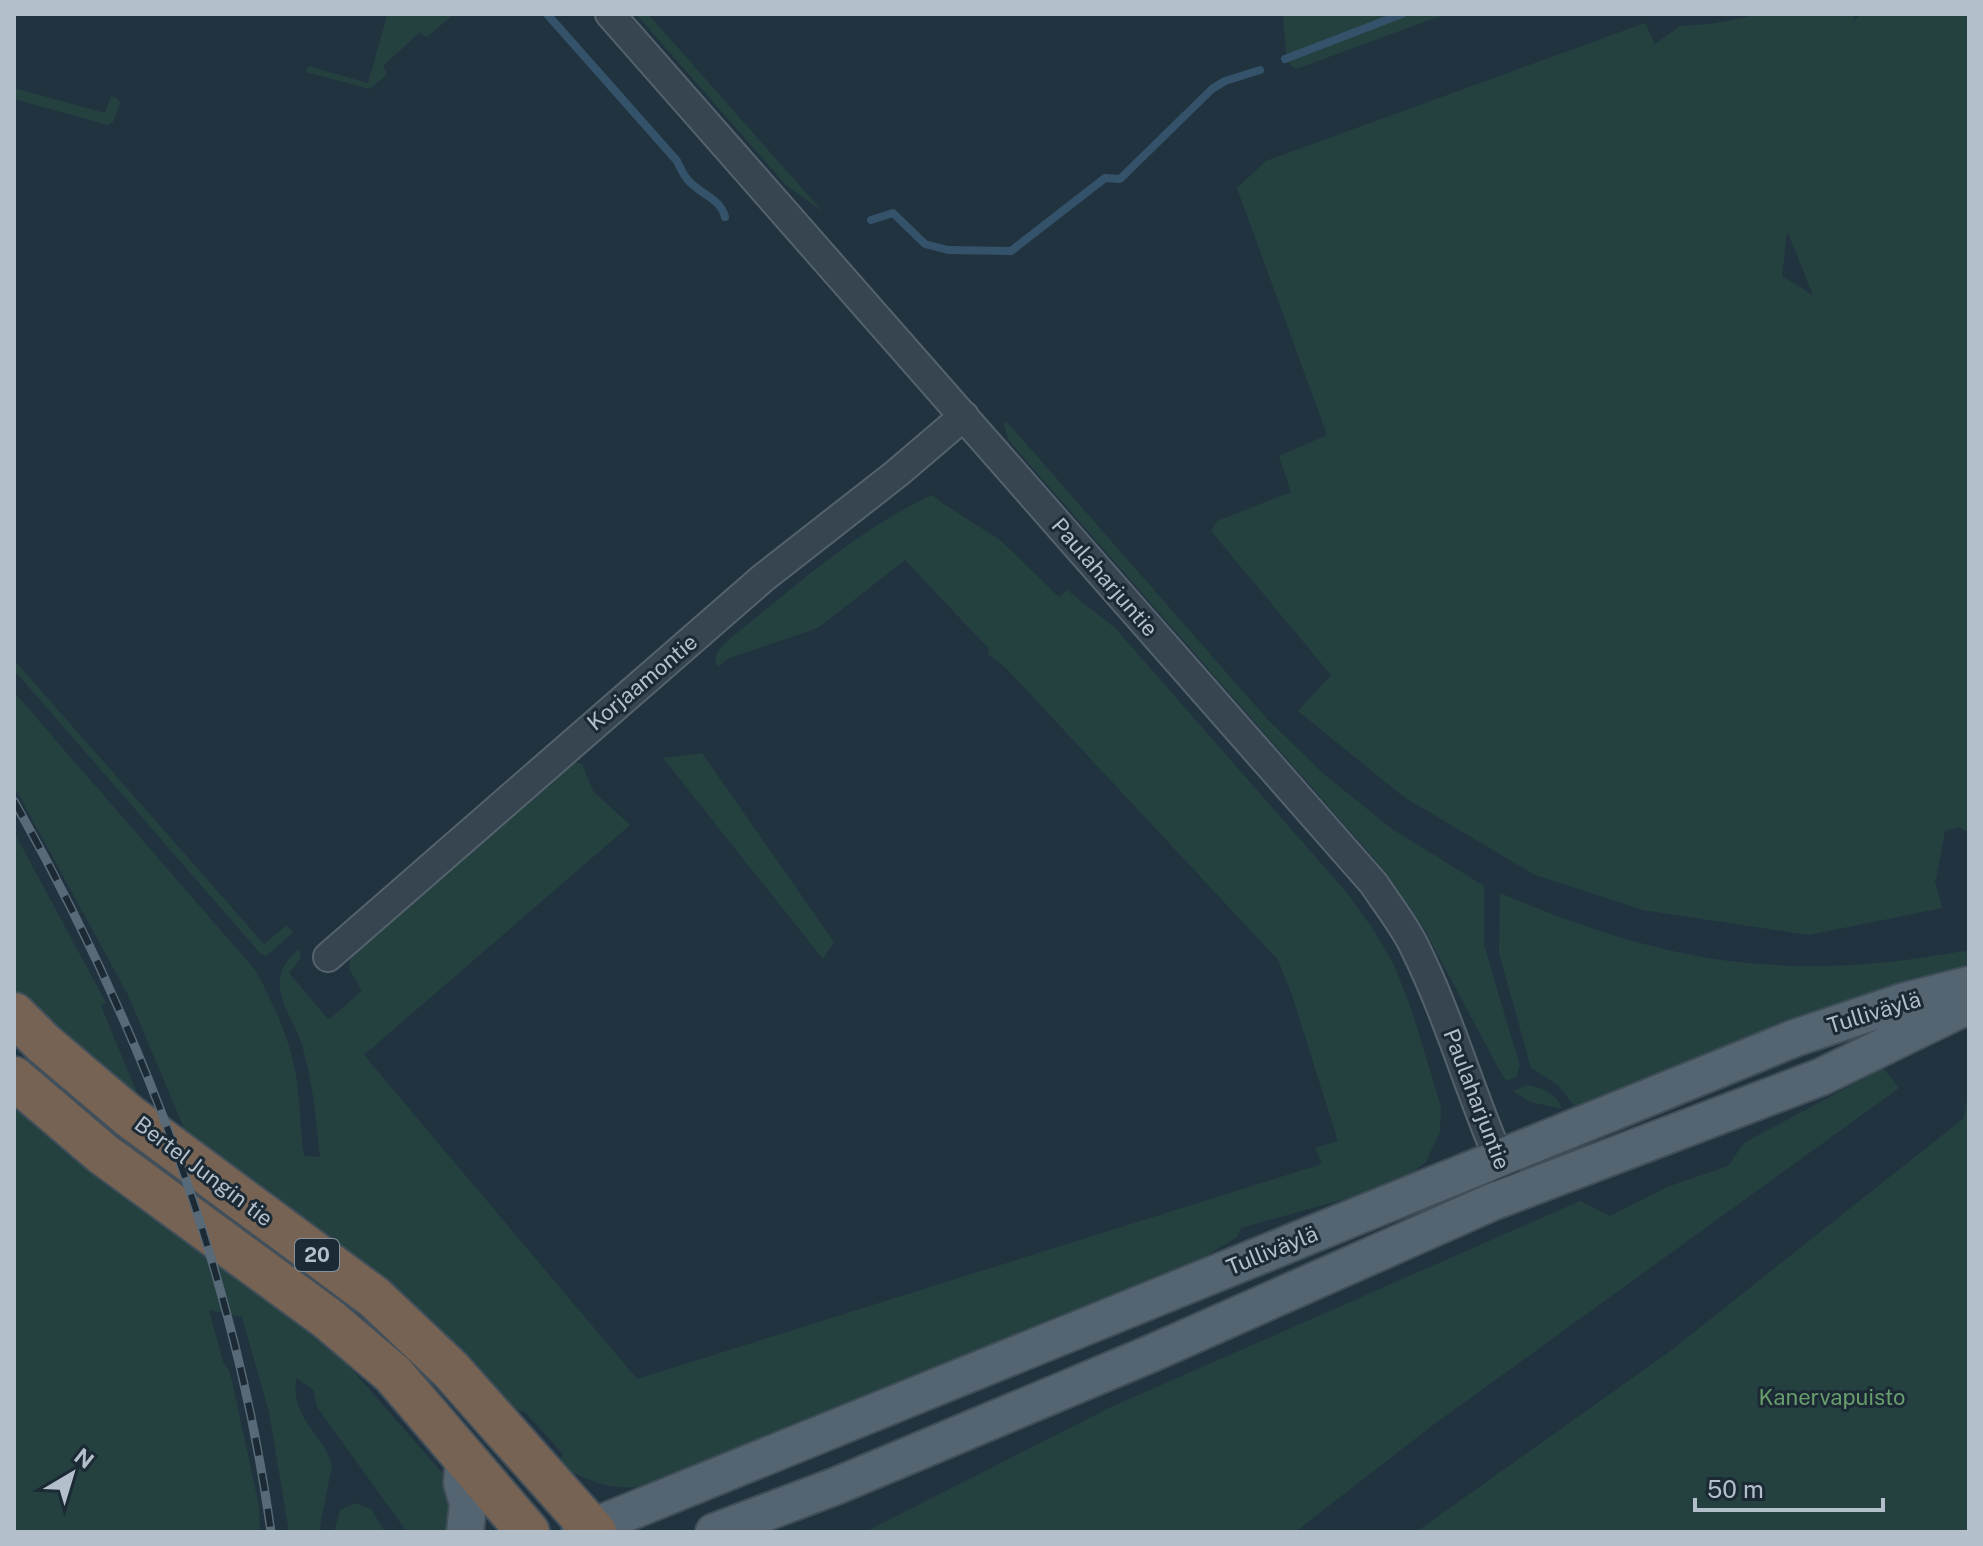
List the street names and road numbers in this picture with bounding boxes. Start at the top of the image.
street label: Paulaharjuntie [1047,512,1163,642]
street label: Korjaamontie [582,628,702,736]
street label: Tulliväylä [1824,986,1924,1038]
street label: Paulaharjuntie [1438,1025,1516,1173]
street label: Bertel Jungin tie [130,1111,278,1231]
street label: Tulliväylä [1223,1220,1321,1280]
road number: 20 [295,1239,339,1271]

